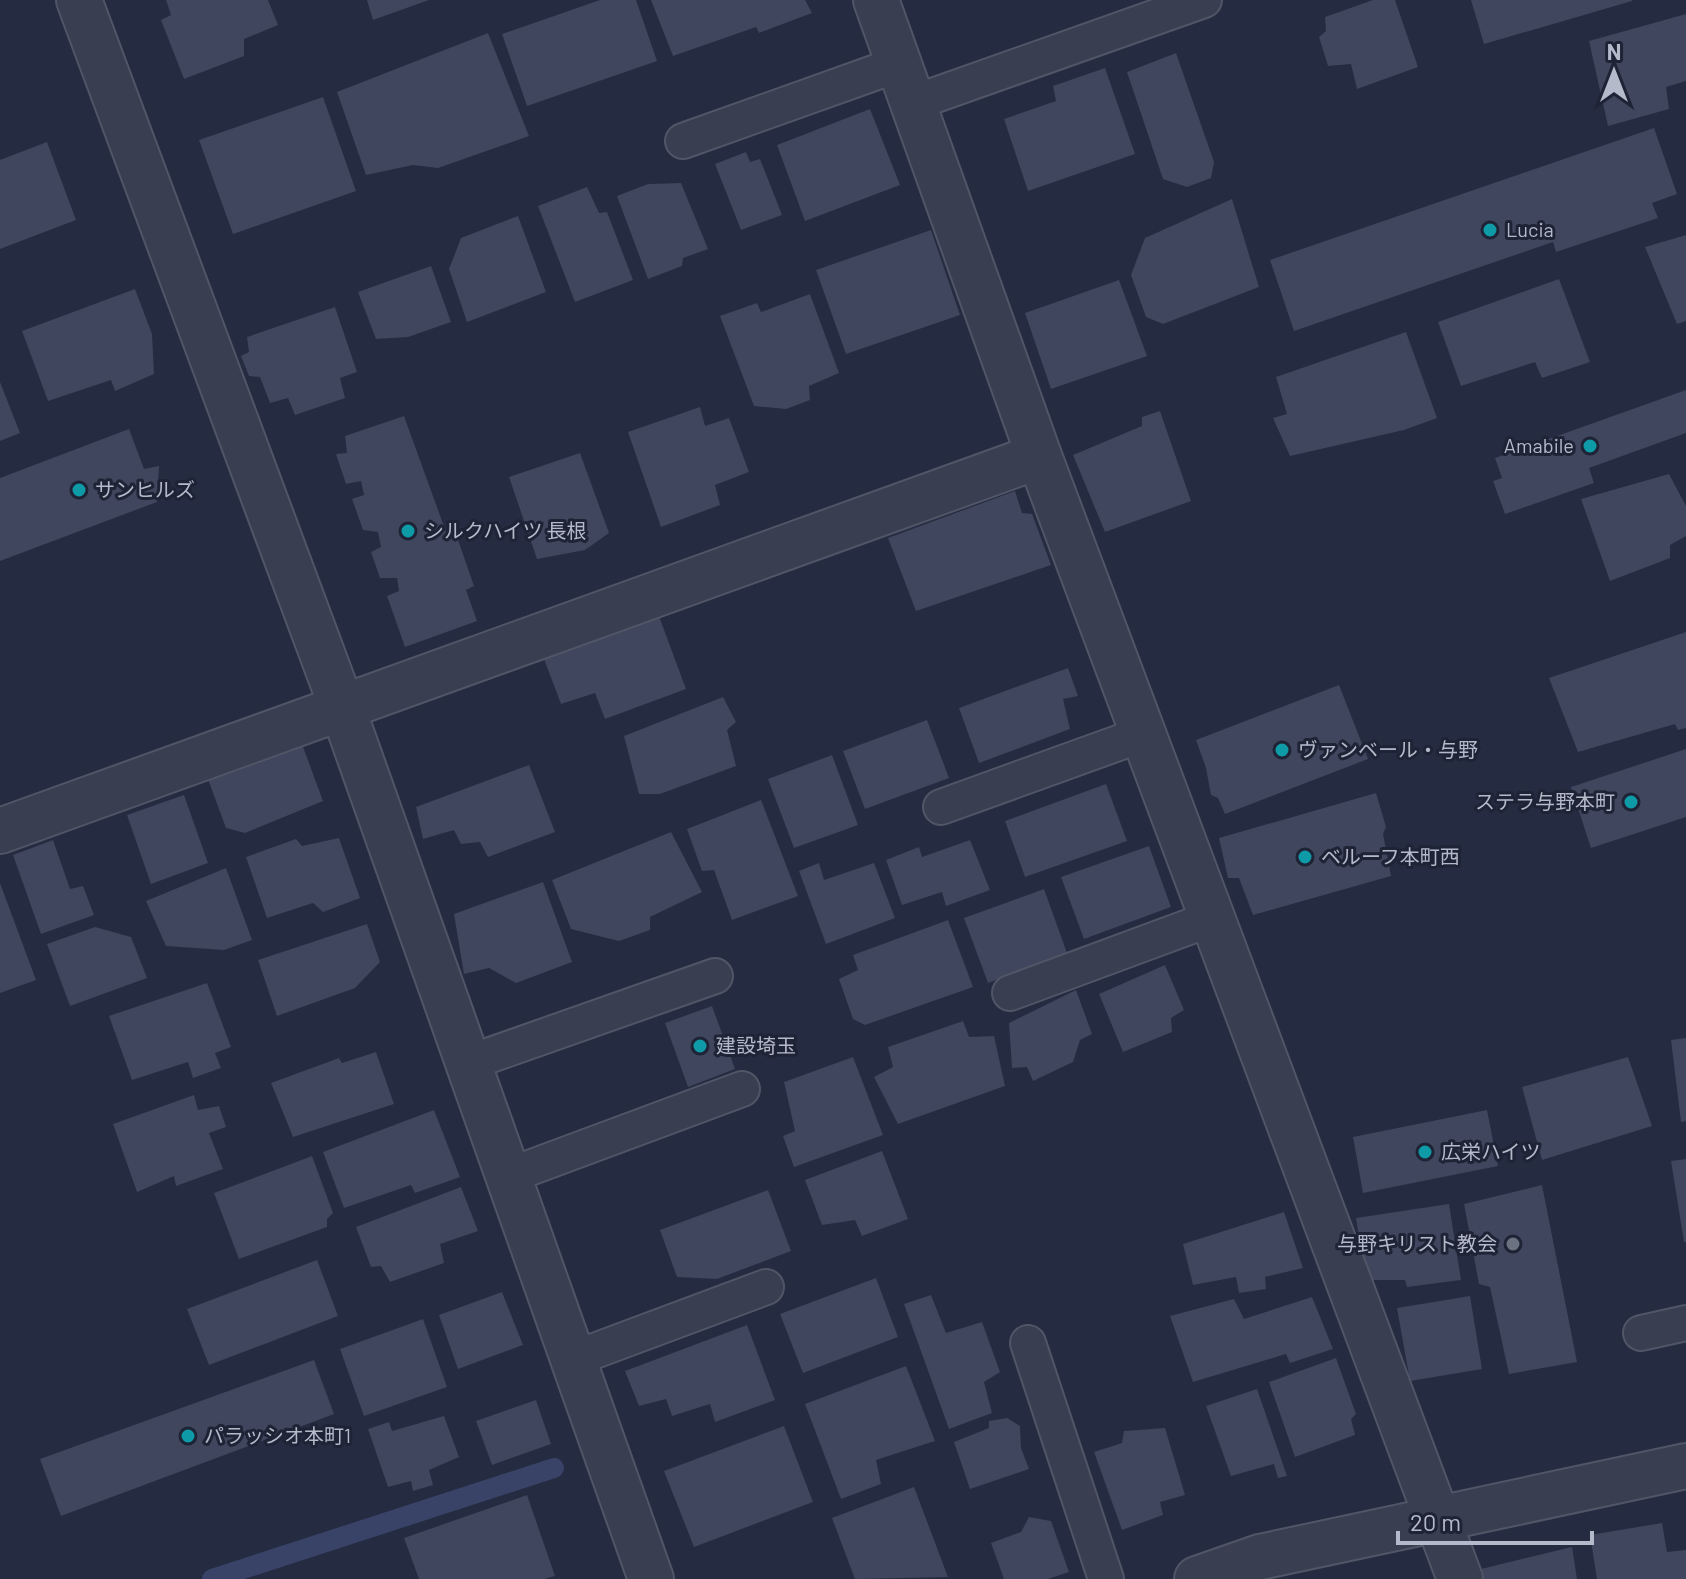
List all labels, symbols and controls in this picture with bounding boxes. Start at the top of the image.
north arrow [1574,32,1654,112]
text: N [1607,38,1621,64]
place label: Lucia [1506,217,1554,241]
marker: Lucia [1481,221,1499,239]
place label: Amabile [1504,433,1574,457]
marker: Amabile [1581,437,1599,455]
place label: サンヒルズ [95,477,195,501]
marker: サンヒルズ [70,481,88,499]
place label: シルクハイツ 長根 [424,518,587,542]
marker: シルクハイツ 長根 [399,522,417,540]
place label: ヴァンベール・与野 [1298,737,1478,761]
marker: ヴァンベール・与野 [1273,741,1291,759]
place label: ステラ与野本町 [1475,789,1615,813]
marker: ステラ与野本町 [1622,793,1640,811]
place label: ベルーフ本町西 [1321,844,1460,868]
marker: ベルーフ本町西 [1296,848,1314,866]
place label: 建設埼玉 [716,1033,796,1057]
marker: 建設埼玉 [691,1037,709,1055]
place label: 広栄ハイツ [1441,1139,1541,1163]
marker: 広栄ハイツ [1416,1143,1434,1161]
place label: 与野キリスト教会 [1337,1231,1497,1255]
marker: 与野キリスト教会 [1504,1235,1522,1253]
place label: パラッシオ本町1 [204,1423,351,1447]
marker: パラッシオ本町1 [179,1427,197,1445]
scale bar [1398,1495,1592,1545]
text: 20 m [1410,1507,1461,1536]

